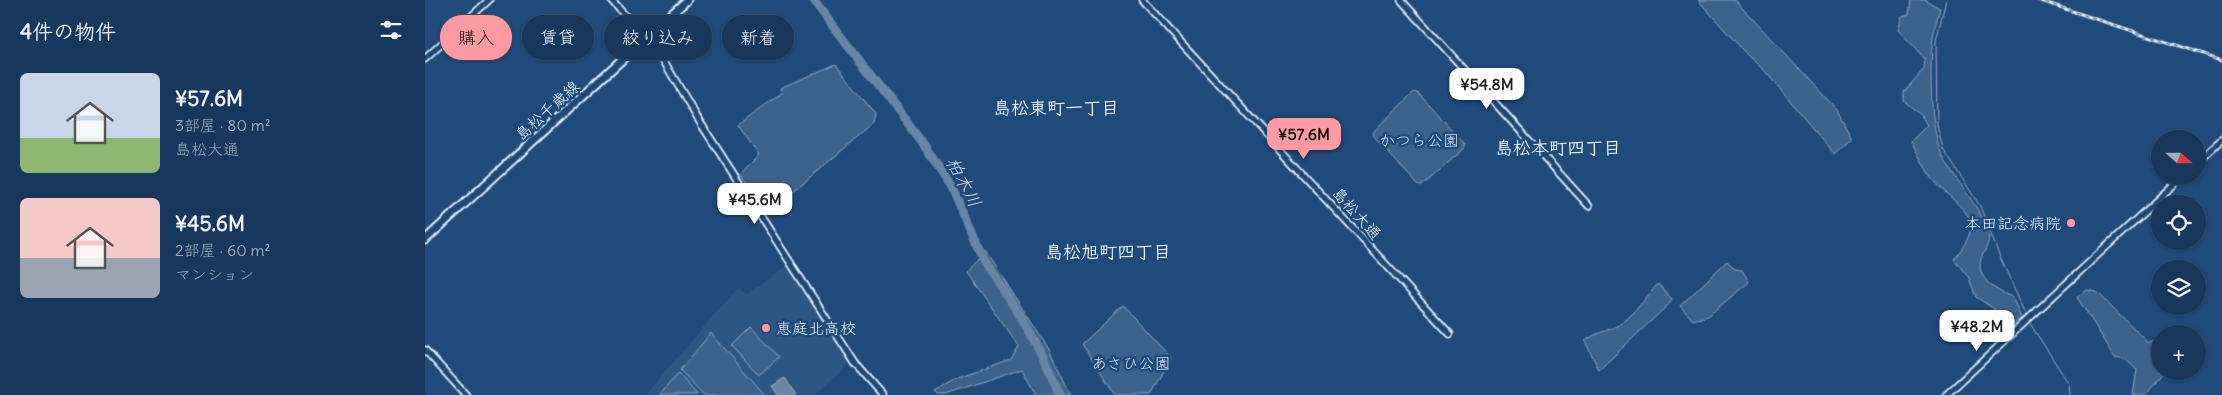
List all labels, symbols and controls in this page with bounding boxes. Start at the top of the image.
chip: 購入 [440,15,512,60]
chip: 賃貸 [522,15,594,60]
chip: 絞り込み [604,15,712,60]
chip: 新着 [722,15,794,60]
icon: filters [377,16,405,44]
text: 4件の物件 [20,18,116,45]
pin: ¥54.8M [1446,68,1528,110]
text: ¥54.8M [1460,74,1514,94]
street label: 島松千歳線 [511,76,583,144]
text: ¥57.6M [175,85,243,112]
icon: home [60,93,120,153]
district label: 島松東町一丁目 [993,96,1119,119]
text: 3部屋 · 80 m² [175,115,271,135]
pin: ¥57.6M [1263,118,1345,160]
text: ¥57.6M [1278,124,1330,144]
park label: かつら公園 [1379,130,1459,150]
north arrow [2151,130,2206,185]
map controls [2151,130,2206,380]
district label: 島松本町四丁目 [1495,136,1621,159]
text: 島松大通 [175,139,239,159]
water label: 柏木川 [941,153,987,211]
pin: ¥45.6M [714,182,796,225]
street label: 島松大通 [1328,183,1386,243]
text: ¥45.6M [728,189,782,209]
button: locate [2151,195,2206,250]
text: ¥45.6M [175,210,245,237]
place label: 本田記念病院 [1965,213,2061,233]
marker: 本田記念病院 [2065,217,2077,229]
icon: home [60,218,120,278]
text: 2部屋 · 60 m² [175,240,271,260]
district label: 島松旭町四丁目 [1045,240,1171,263]
button: layers [2151,260,2206,315]
text: マンション [175,264,254,284]
pin: ¥48.2M [1936,310,2018,352]
text: ¥48.2M [1951,316,2003,336]
place label: 恵庭北高校 [776,318,856,338]
marker: 恵庭北高校 [760,322,772,334]
button: + [2151,325,2206,380]
park label: あさひ公園 [1091,353,1171,373]

